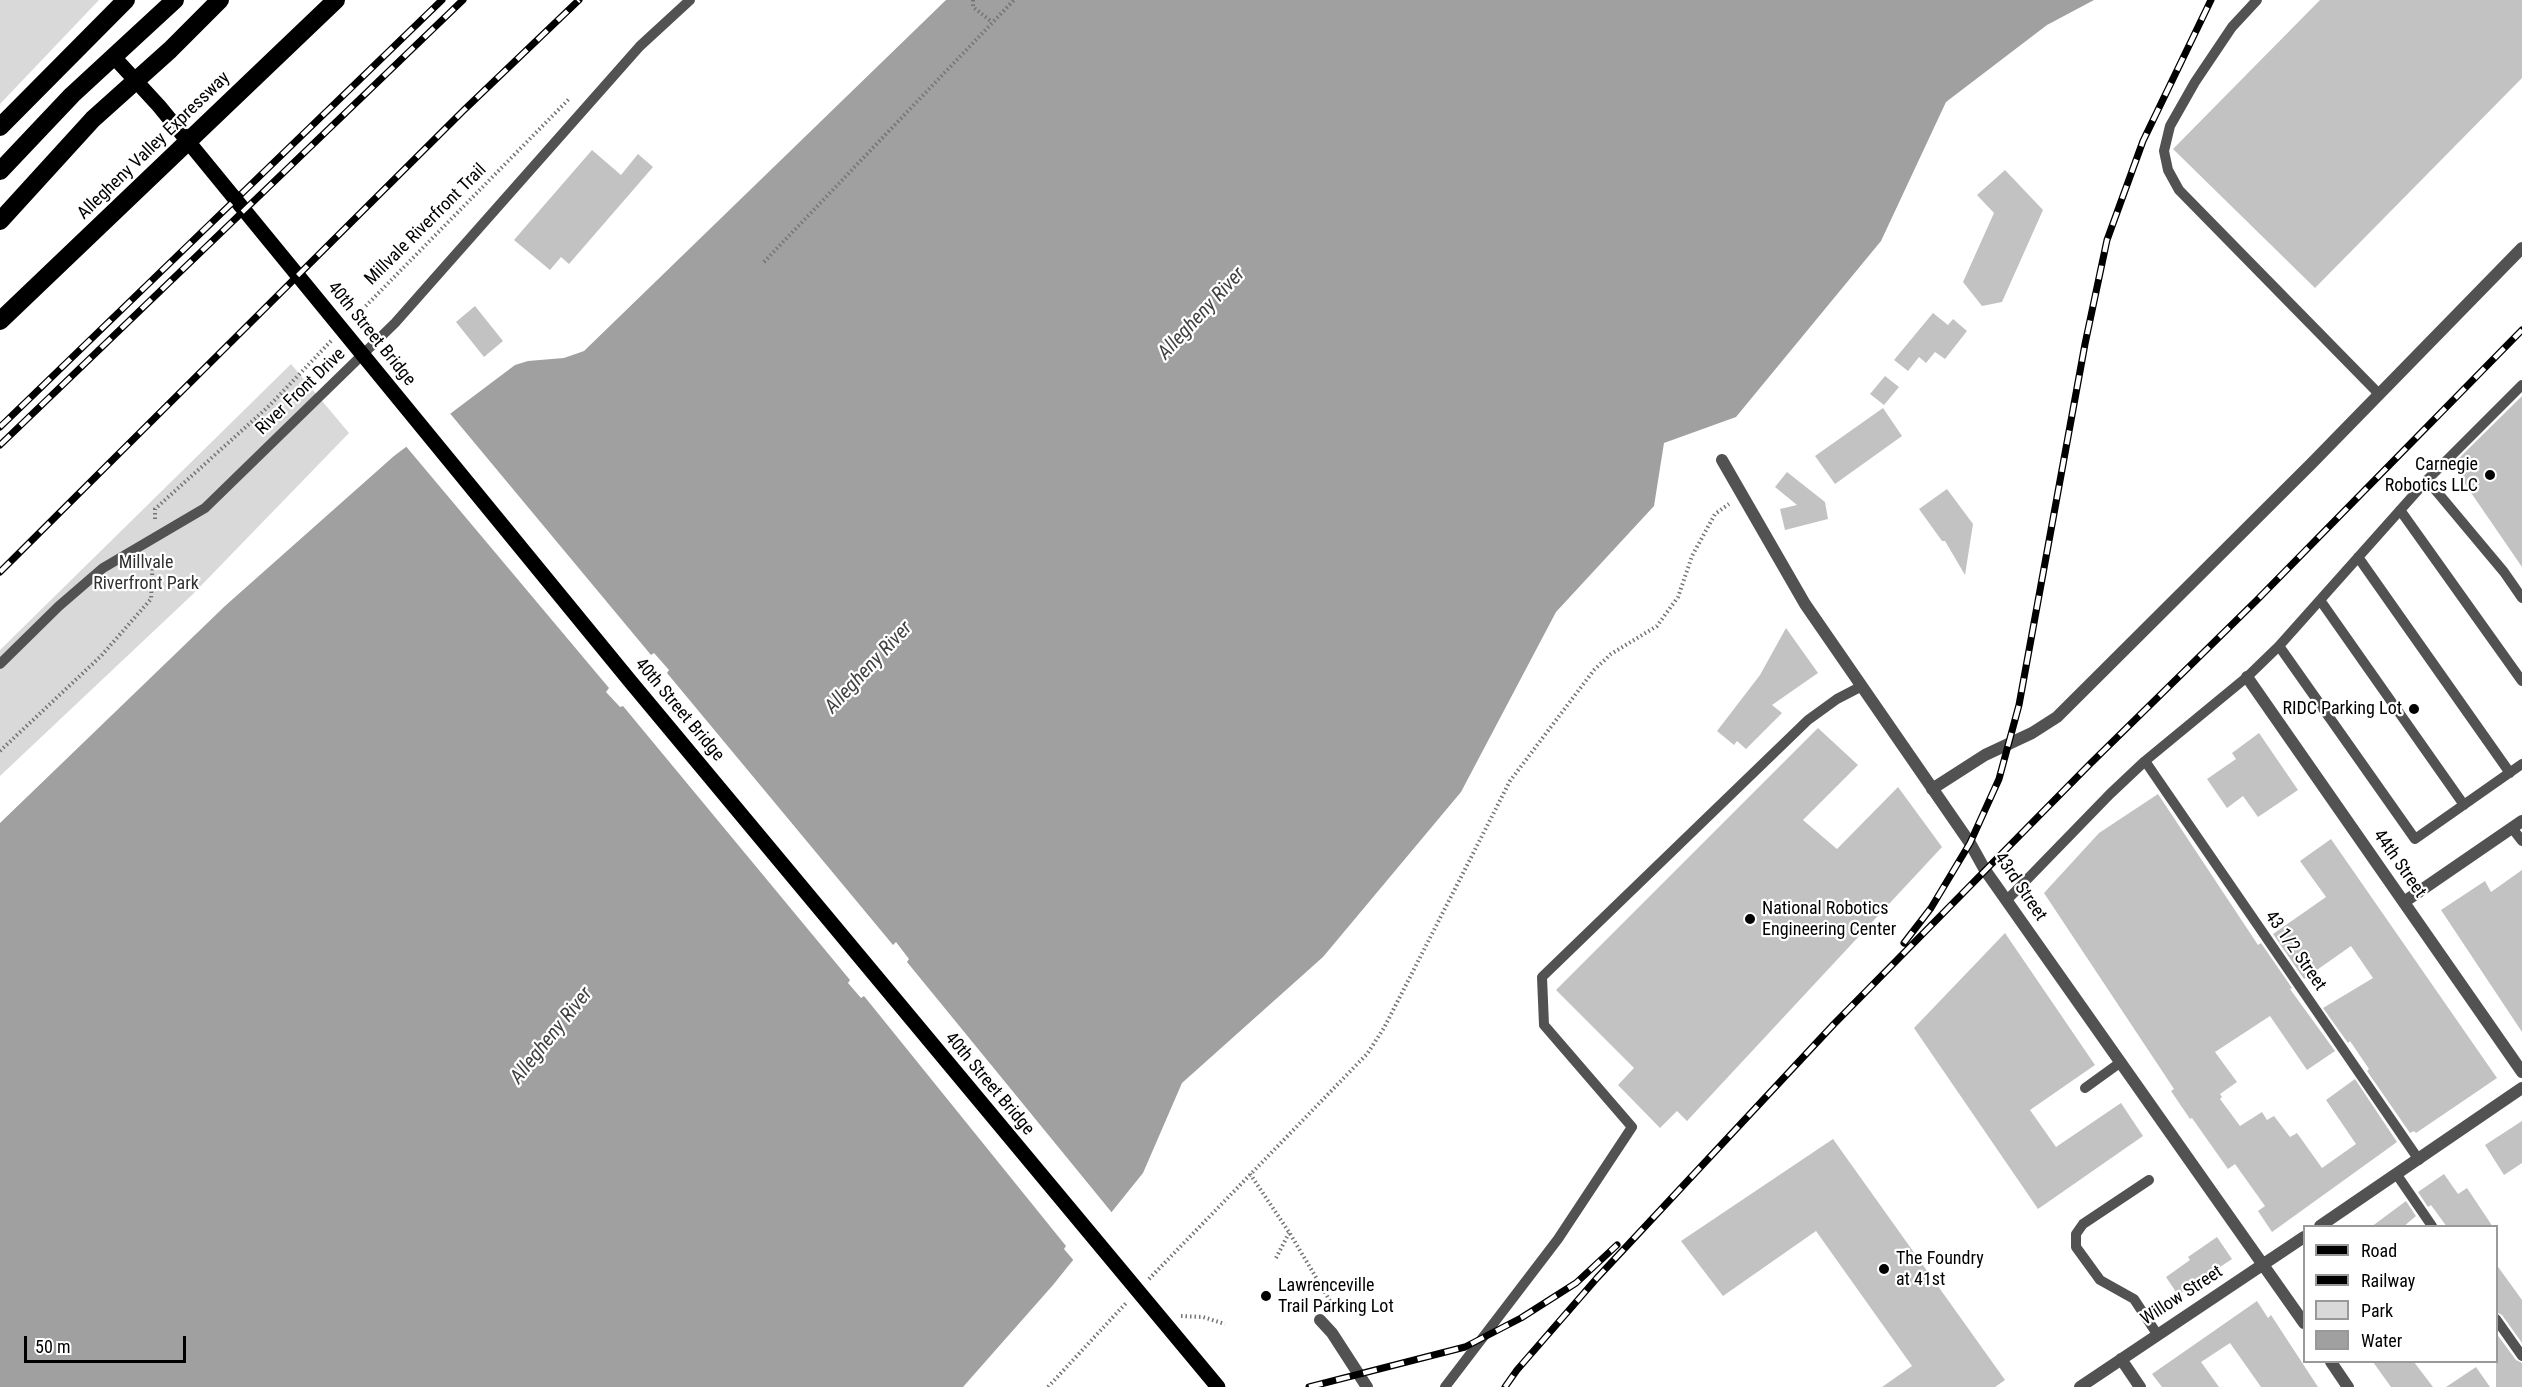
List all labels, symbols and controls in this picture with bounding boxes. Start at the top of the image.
street label: Allegheny Valley Expressway [73,68,235,224]
street label: Millvale Riverfront Trail [361,160,491,290]
water label: Allegheny River [1153,263,1251,365]
street label: 40th Street Bridge [322,277,420,391]
street label: River Front Drive [252,344,350,440]
place label: Carnegie Robotics LLC [2385,454,2478,496]
marker: Carnegie Robotics LLC [2483,468,2497,482]
park label: Millvale Riverfront Park [93,552,199,594]
water label: Allegheny River [820,617,918,719]
street label: 40th Street Bridge [630,654,728,766]
place label: RIDC Parking Lot [2282,698,2402,720]
marker: RIDC Parking Lot [2407,702,2421,716]
street label: 44th Street [2368,826,2430,902]
street label: 43rd Street [1989,848,2051,926]
place label: National Robotics Engineering Center [1762,898,1896,940]
street label: 43 1/2 Street [2260,907,2330,995]
marker: National Robotics Engineering Center [1743,912,1757,926]
water label: Allegheny River [506,983,598,1089]
street label: 40th Street Bridge [940,1028,1038,1140]
legend [2303,1225,2498,1363]
text: Road [2361,1240,2397,1261]
place label: The Foundry at 41st [1896,1248,1984,1290]
marker: The Foundry at 41st [1877,1262,1891,1276]
street label: Willow Street [2137,1262,2227,1330]
text: Railway [2361,1270,2415,1291]
place label: Lawrenceville Trail Parking Lot [1278,1275,1394,1318]
marker: Lawrenceville Trail Parking Lot [1259,1289,1273,1303]
text: Park [2361,1300,2393,1321]
scale bar [27,1324,189,1362]
text: Water [2361,1330,2402,1351]
text: 50 m [35,1336,70,1357]

